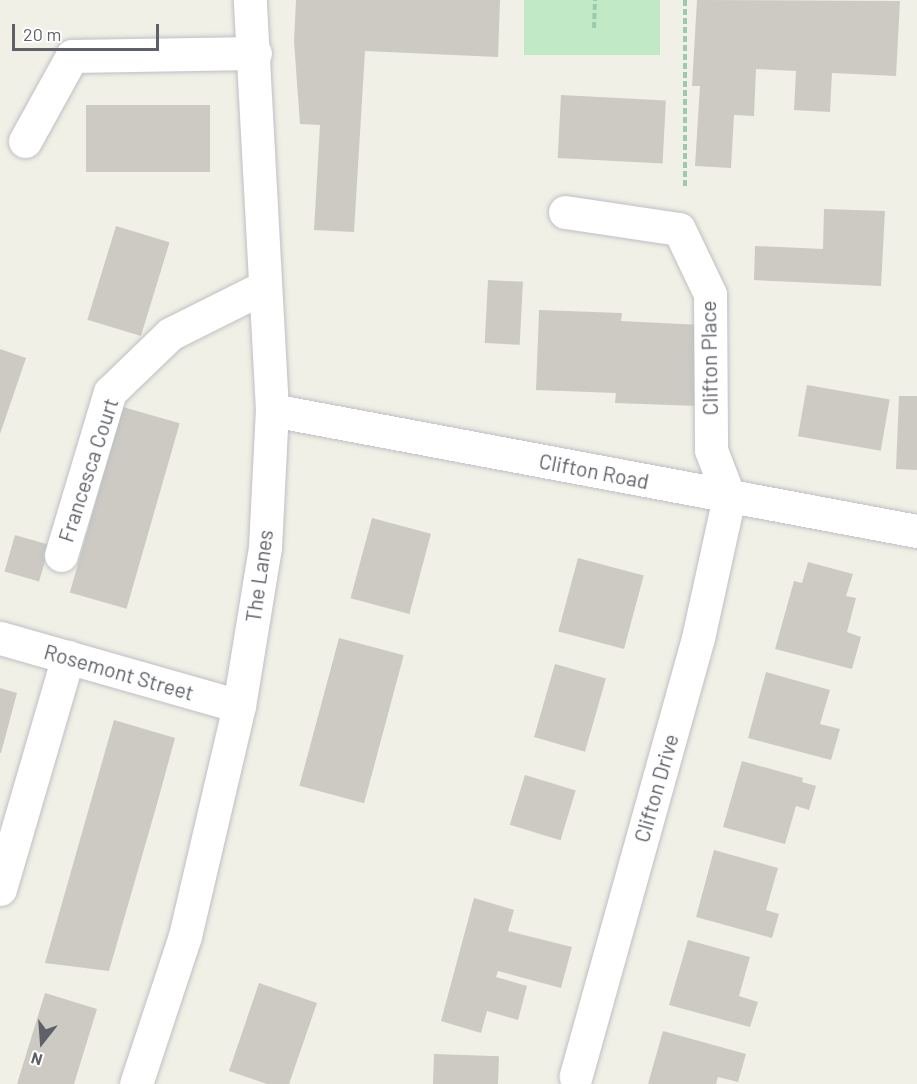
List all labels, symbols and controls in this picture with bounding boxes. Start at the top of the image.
scale bar [15,12,162,50]
text: 20 m [23,23,61,45]
street label: Clifton Place [695,300,723,416]
street label: Francesca Court [53,395,123,545]
street label: Clifton Road [537,448,651,494]
street label: The Lanes [240,528,278,624]
street label: Rosemont Street [41,639,197,705]
street label: Clifton Drive [629,731,683,845]
north arrow [12,1012,72,1072]
text: N [29,1049,44,1070]

